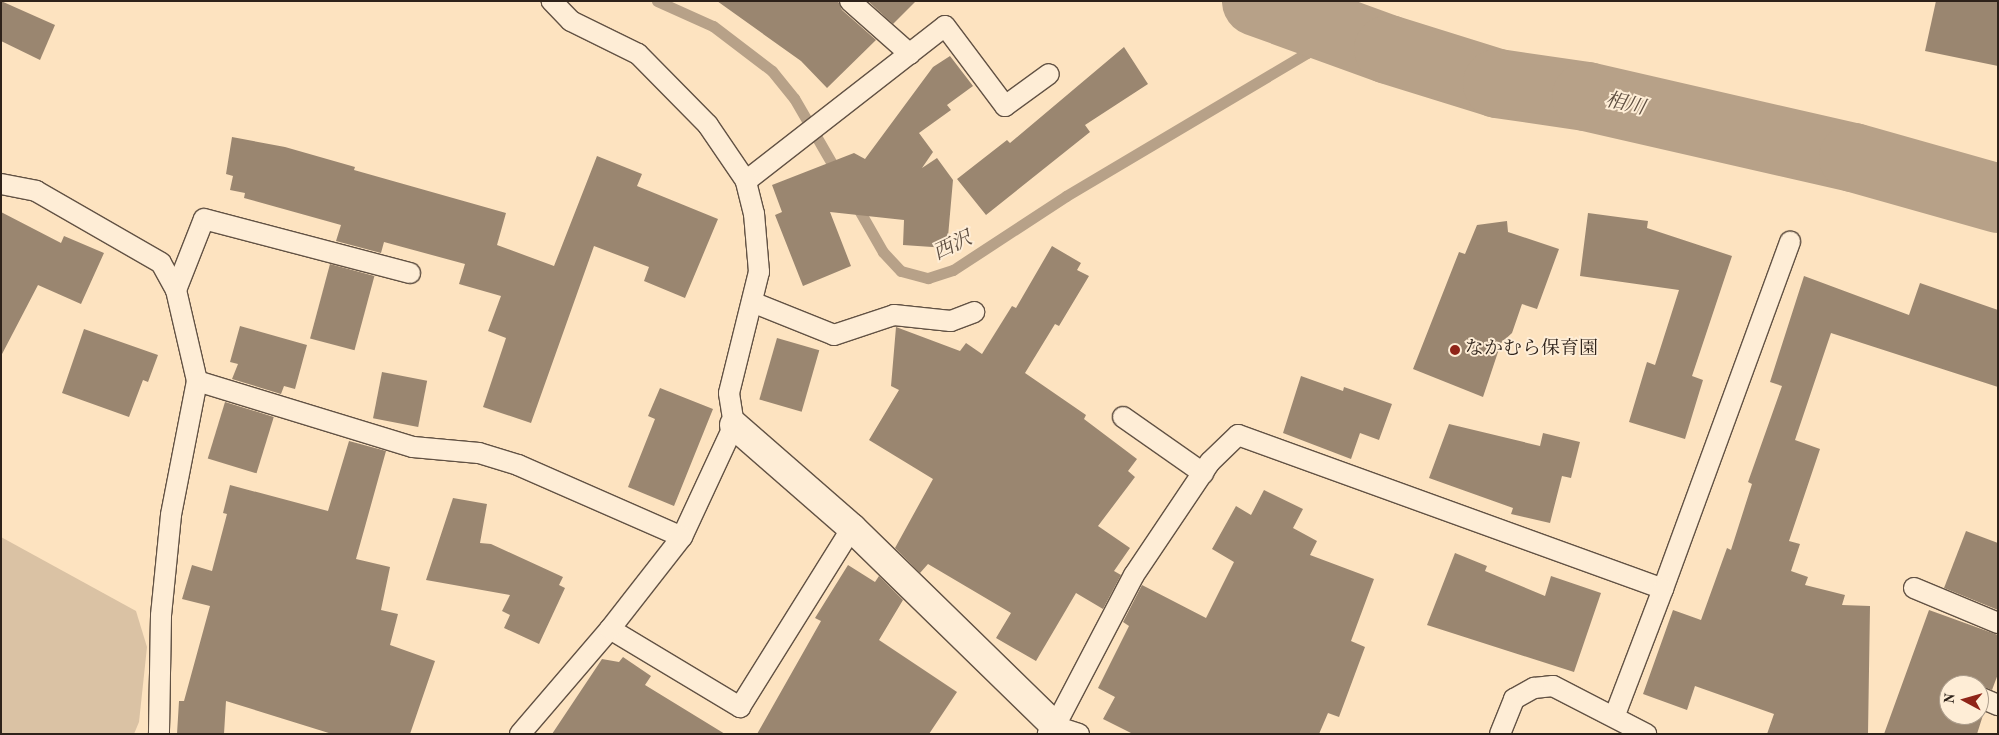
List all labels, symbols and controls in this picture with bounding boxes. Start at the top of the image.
water label: 相川 [1603,89,1647,121]
water label: 西沢 [930,227,976,267]
place label: なかむら保育園 [1465,339,1598,361]
marker: なかむら保育園 [1449,344,1461,356]
north arrow [1939,675,1989,725]
text: N [1943,692,1958,705]

